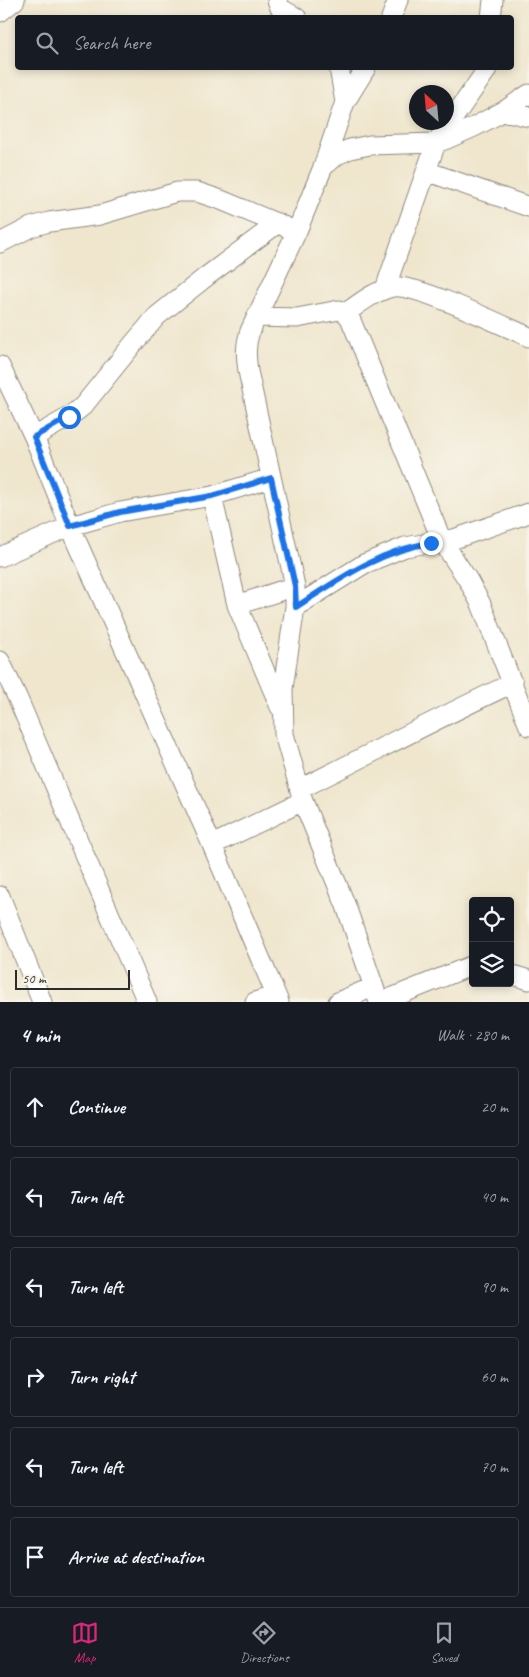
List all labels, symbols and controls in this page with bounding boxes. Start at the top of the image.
search box [15,15,514,70]
icon: search [33,29,61,57]
text: Search here [73,31,150,55]
north arrow [409,85,454,130]
route start [58,406,81,429]
route end [420,532,443,555]
map controls [469,897,514,987]
button: locate [469,897,514,942]
button: layers [469,942,514,987]
scale bar [15,967,130,990]
text: 50 m [22,970,46,987]
text: 4 min [20,1022,60,1048]
text: Walk · 280 m [437,1025,509,1045]
icon: ahead [21,1093,49,1121]
text: Continue [68,1095,125,1119]
text: 20 m [481,1097,508,1117]
icon: left [21,1183,49,1211]
text: Turn left [68,1185,123,1209]
text: 40 m [481,1187,508,1207]
icon: left [21,1273,49,1301]
text: Turn left [68,1275,123,1299]
text: 90 m [481,1277,508,1297]
icon: right [21,1363,49,1391]
text: Turn right [68,1365,135,1389]
text: 60 m [481,1367,508,1387]
icon: left [21,1453,49,1481]
text: Turn left [68,1455,123,1479]
text: 70 m [481,1457,508,1477]
icon: arrive [21,1543,49,1571]
text: Arrive at destination [68,1545,204,1569]
tab: Map [71,1619,99,1666]
tab: Directions [240,1619,289,1666]
tab: Saved [430,1619,458,1666]

